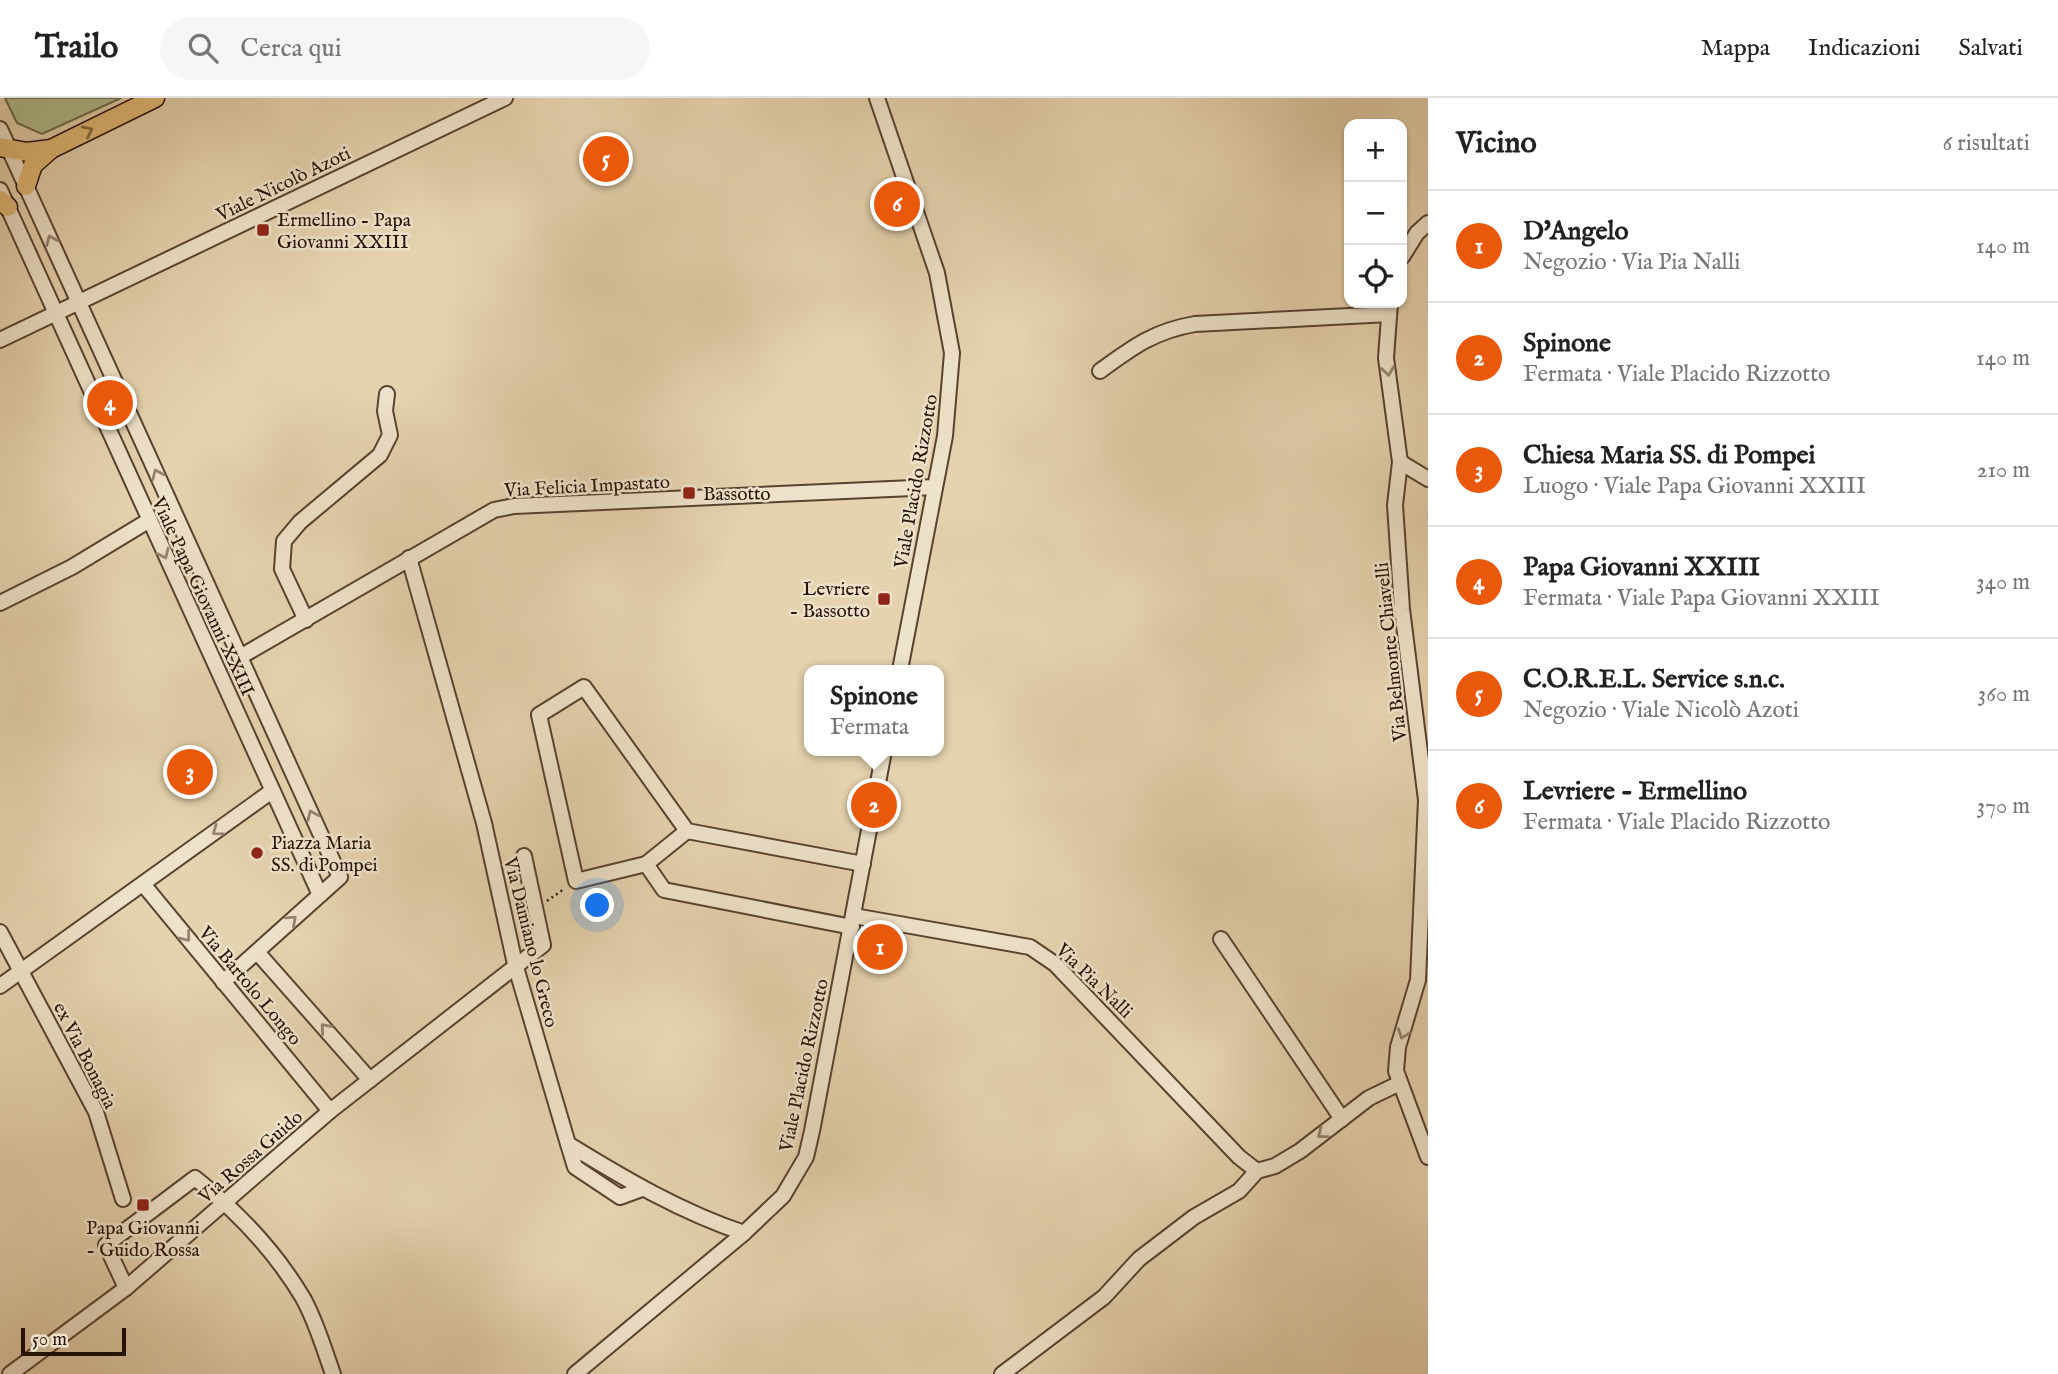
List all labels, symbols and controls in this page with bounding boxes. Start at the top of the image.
search box [160,17,650,80]
text: Trailo [35,27,118,69]
icon: search [184,29,222,67]
text: Cerca qui [240,32,342,65]
text: Mappa [1701,33,1770,64]
text: Indicazioni [1808,33,1920,64]
text: Salvati [1958,33,2023,64]
map controls [1344,119,1407,308]
button: + [1344,119,1407,182]
text: Vicino [1456,125,1537,163]
one-way arrow [81,126,93,140]
text: 6 risultati [1942,129,2030,158]
pin: 5 [583,133,629,185]
street label: Viale Nicolò Azoti [212,142,355,228]
pin: 6 [874,178,920,230]
button: − [1344,182,1407,245]
place label: Ermellino - Papa Giovanni XXIII [277,209,412,255]
text: D'Angelo [1523,215,1628,248]
marker: Ermellino - Papa Giovanni XXIII [255,222,271,238]
text: 1 [1475,232,1483,261]
text: 140 m [1976,232,2030,261]
one-way arrow [45,235,59,248]
button: locate [1344,245,1407,308]
text: Negozio · Via Pia Nalli [1523,248,1740,277]
text: Spinone [1523,327,1611,360]
text: 2 [1474,344,1484,373]
text: 140 m [1976,344,2030,373]
text: Fermata · Viale Placido Rizzotto [1523,360,1830,389]
one-way arrow [1380,365,1395,377]
pin: 4 [87,377,133,429]
street label: Viale Placido Rizzotto [890,392,944,571]
text: Chiesa Maria SS. di Pompei [1523,439,1815,472]
text: 3 [1475,456,1483,485]
text: 210 m [1977,456,2030,485]
one-way arrow [151,469,165,482]
street label: Via Felicia Impastato [503,471,671,503]
text: Luogo · Viale Papa Giovanni XXIII [1523,472,1866,501]
place label: Bassotto [703,483,771,507]
marker: Bassotto [681,485,697,501]
street label: Viale Papa Giovanni XXIII [145,493,259,700]
one-way arrow [156,547,170,560]
text: Papa Giovanni XXIII [1523,551,1760,584]
street label: Via Belmonte Chiavelli [1371,561,1413,744]
text: 4 [1473,568,1485,597]
text: 340 m [1976,568,2030,597]
place label: Levriere - Bassotto [789,578,870,624]
text: Fermata · Viale Papa Giovanni XXIII [1523,584,1880,613]
marker: Levriere - Bassotto [876,591,892,607]
text: C.O.R.E.L. Service s.n.c. [1523,663,1785,696]
popup [804,665,944,756]
text: Spinone [830,680,918,713]
text: 5 [1475,680,1483,709]
text: 360 m [1978,680,2030,709]
text: Negozio · Viale Nicolò Azoti [1523,696,1799,725]
text: Fermata [830,713,909,742]
pin: 3 [167,746,213,798]
text: Levriere - Ermellino [1523,775,1747,808]
pin: 2 [851,779,897,831]
text: 6 [1474,792,1484,821]
text: 370 m [1977,792,2030,821]
text: Fermata · Viale Placido Rizzotto [1523,808,1830,837]
one-way arrow [306,810,320,822]
one-way arrow [212,823,225,835]
place label: Piazza Maria SS. di Pompei [271,832,378,878]
marker: Piazza Maria SS. di Pompei [249,845,265,861]
street label: Via Damiano lo Greco [497,854,563,1030]
your location [580,888,614,922]
one-way arrow [284,916,297,928]
street label: Via Bartolo Longo [192,921,306,1051]
pin: 1 [857,921,903,973]
one-way arrow [178,928,190,941]
street label: Via Pia Nalli [1049,938,1137,1024]
street label: Viale Placido Rizzotto [775,977,835,1155]
street label: ex Via Bonagia [47,998,122,1114]
one-way arrow [320,1024,333,1037]
one-way arrow [1397,1027,1411,1039]
street label: Via Rossa Guido [193,1106,308,1210]
one-way arrow [1317,1125,1330,1138]
marker: Papa Giovanni - Guido Rossa [135,1197,151,1213]
place label: Papa Giovanni - Guido Rossa [86,1217,201,1263]
scale bar [21,1325,126,1357]
text: 50 m [32,1328,67,1352]

